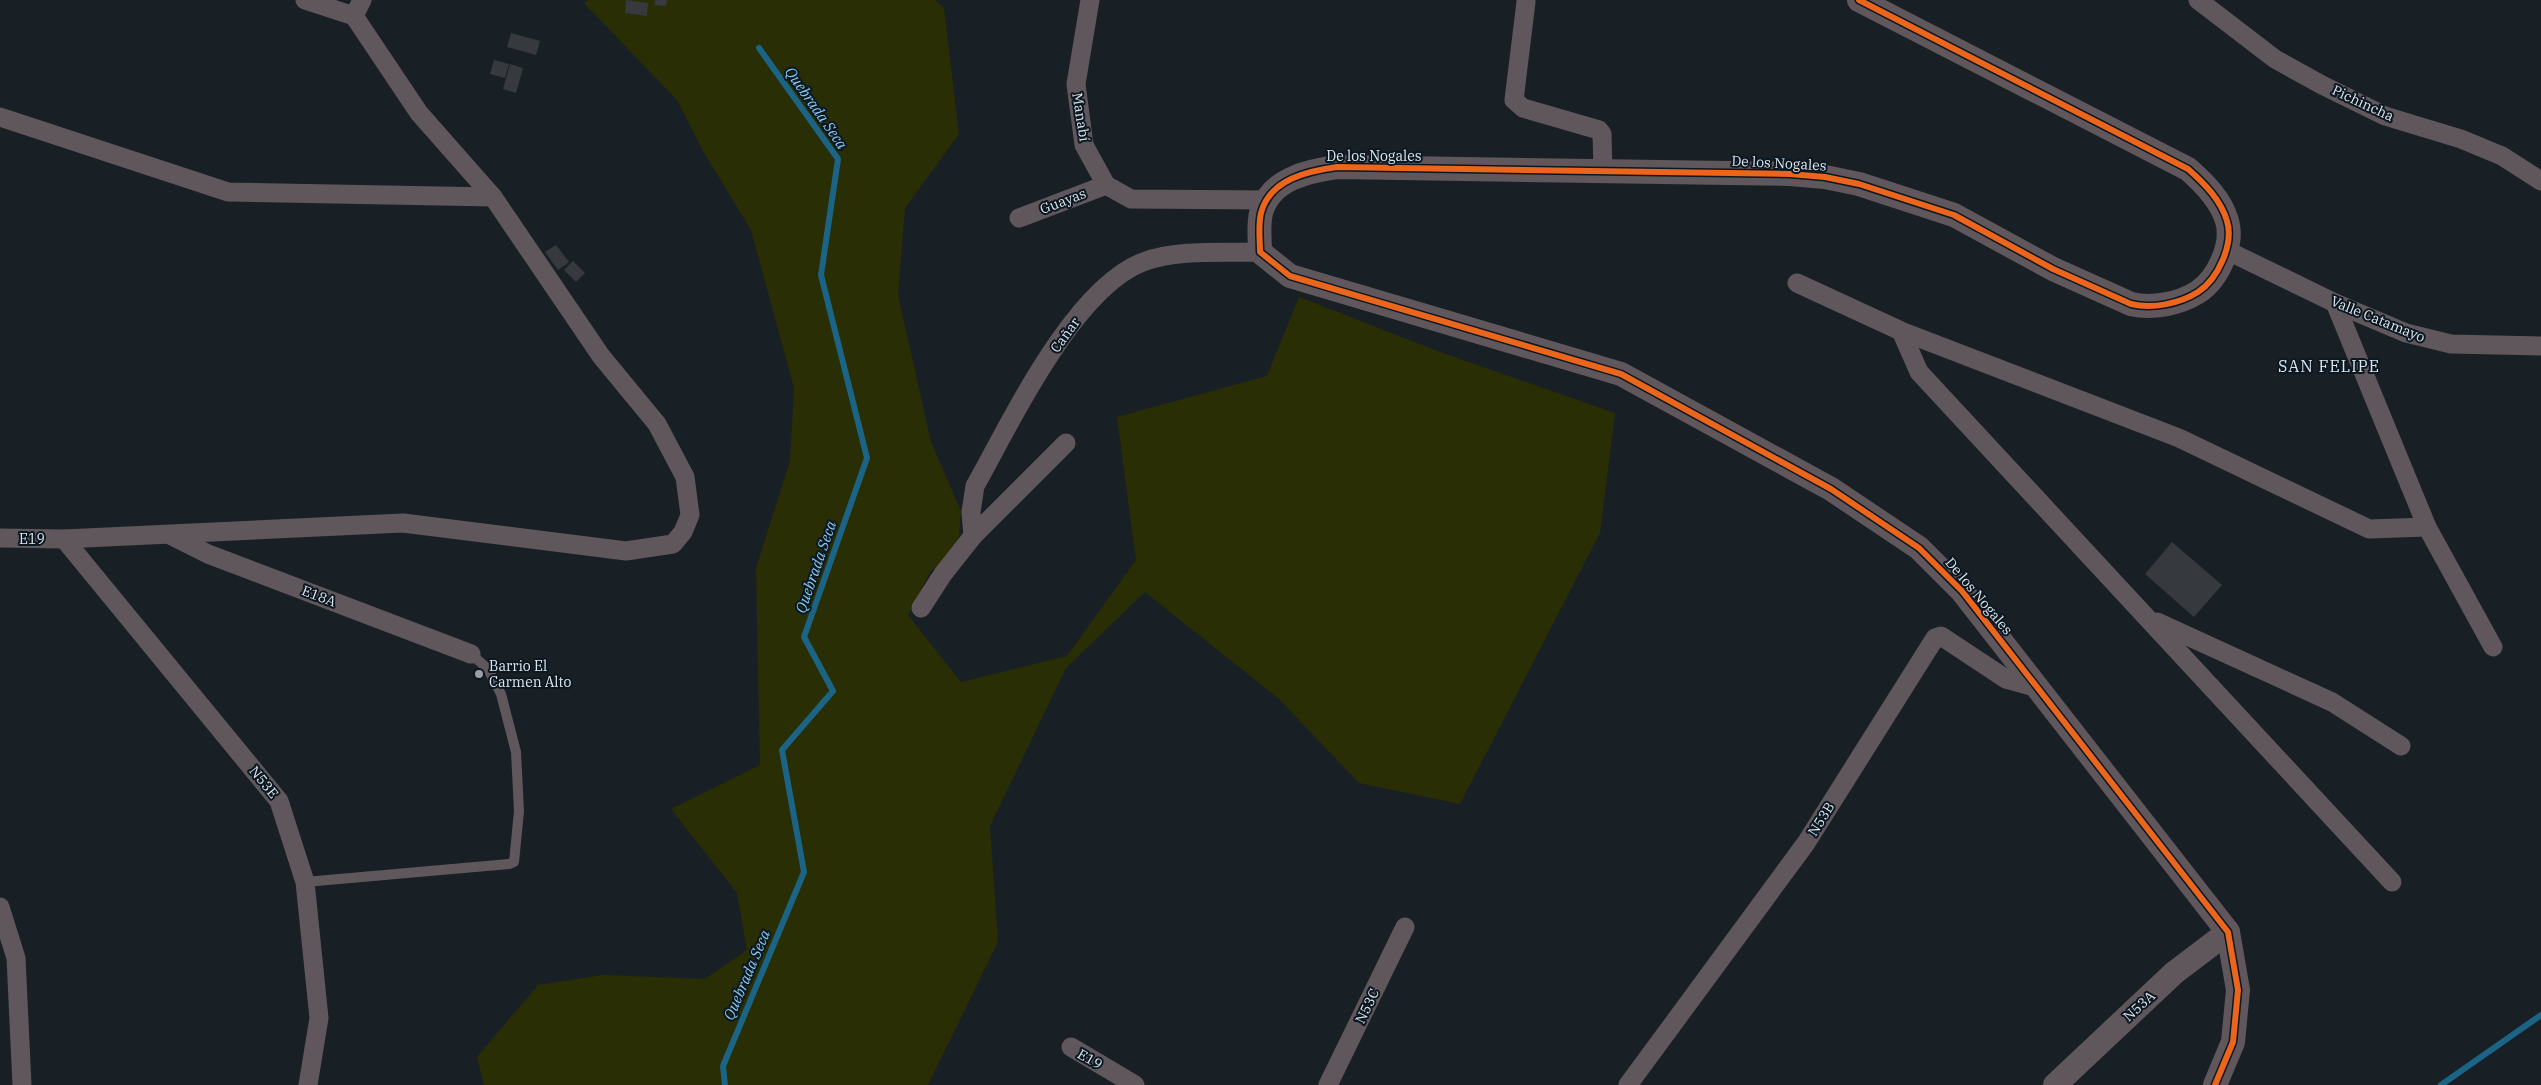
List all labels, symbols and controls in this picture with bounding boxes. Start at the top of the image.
water label: Quebrada Seca [781,63,852,153]
street label: Pichincha [2329,81,2397,125]
street label: Manabí [1068,91,1094,143]
street label: De los Nogales [1326,147,1422,165]
street label: De los Nogales [1731,152,1827,174]
street label: Guayas [1037,184,1089,218]
street label: Valle Catamayo [2328,292,2428,346]
street label: Cañar [1046,313,1084,356]
district label: SAN FELIPE [2278,356,2380,376]
water label: Quebrada Seca [791,517,840,615]
street label: E19 [19,530,45,548]
street label: De los Nogales [1941,554,2017,638]
street label: E18A [299,581,339,611]
place label: Barrio El Carmen Alto [489,657,571,691]
marker: Barrio El Carmen Alto [473,668,485,680]
street label: N53E [245,762,283,802]
street label: N53B [1804,799,1838,839]
water label: Quebrada Seca [719,926,774,1023]
street label: N53C [1351,986,1383,1026]
street label: N53A [2119,987,2159,1025]
street label: E19 [1074,1045,1106,1073]

